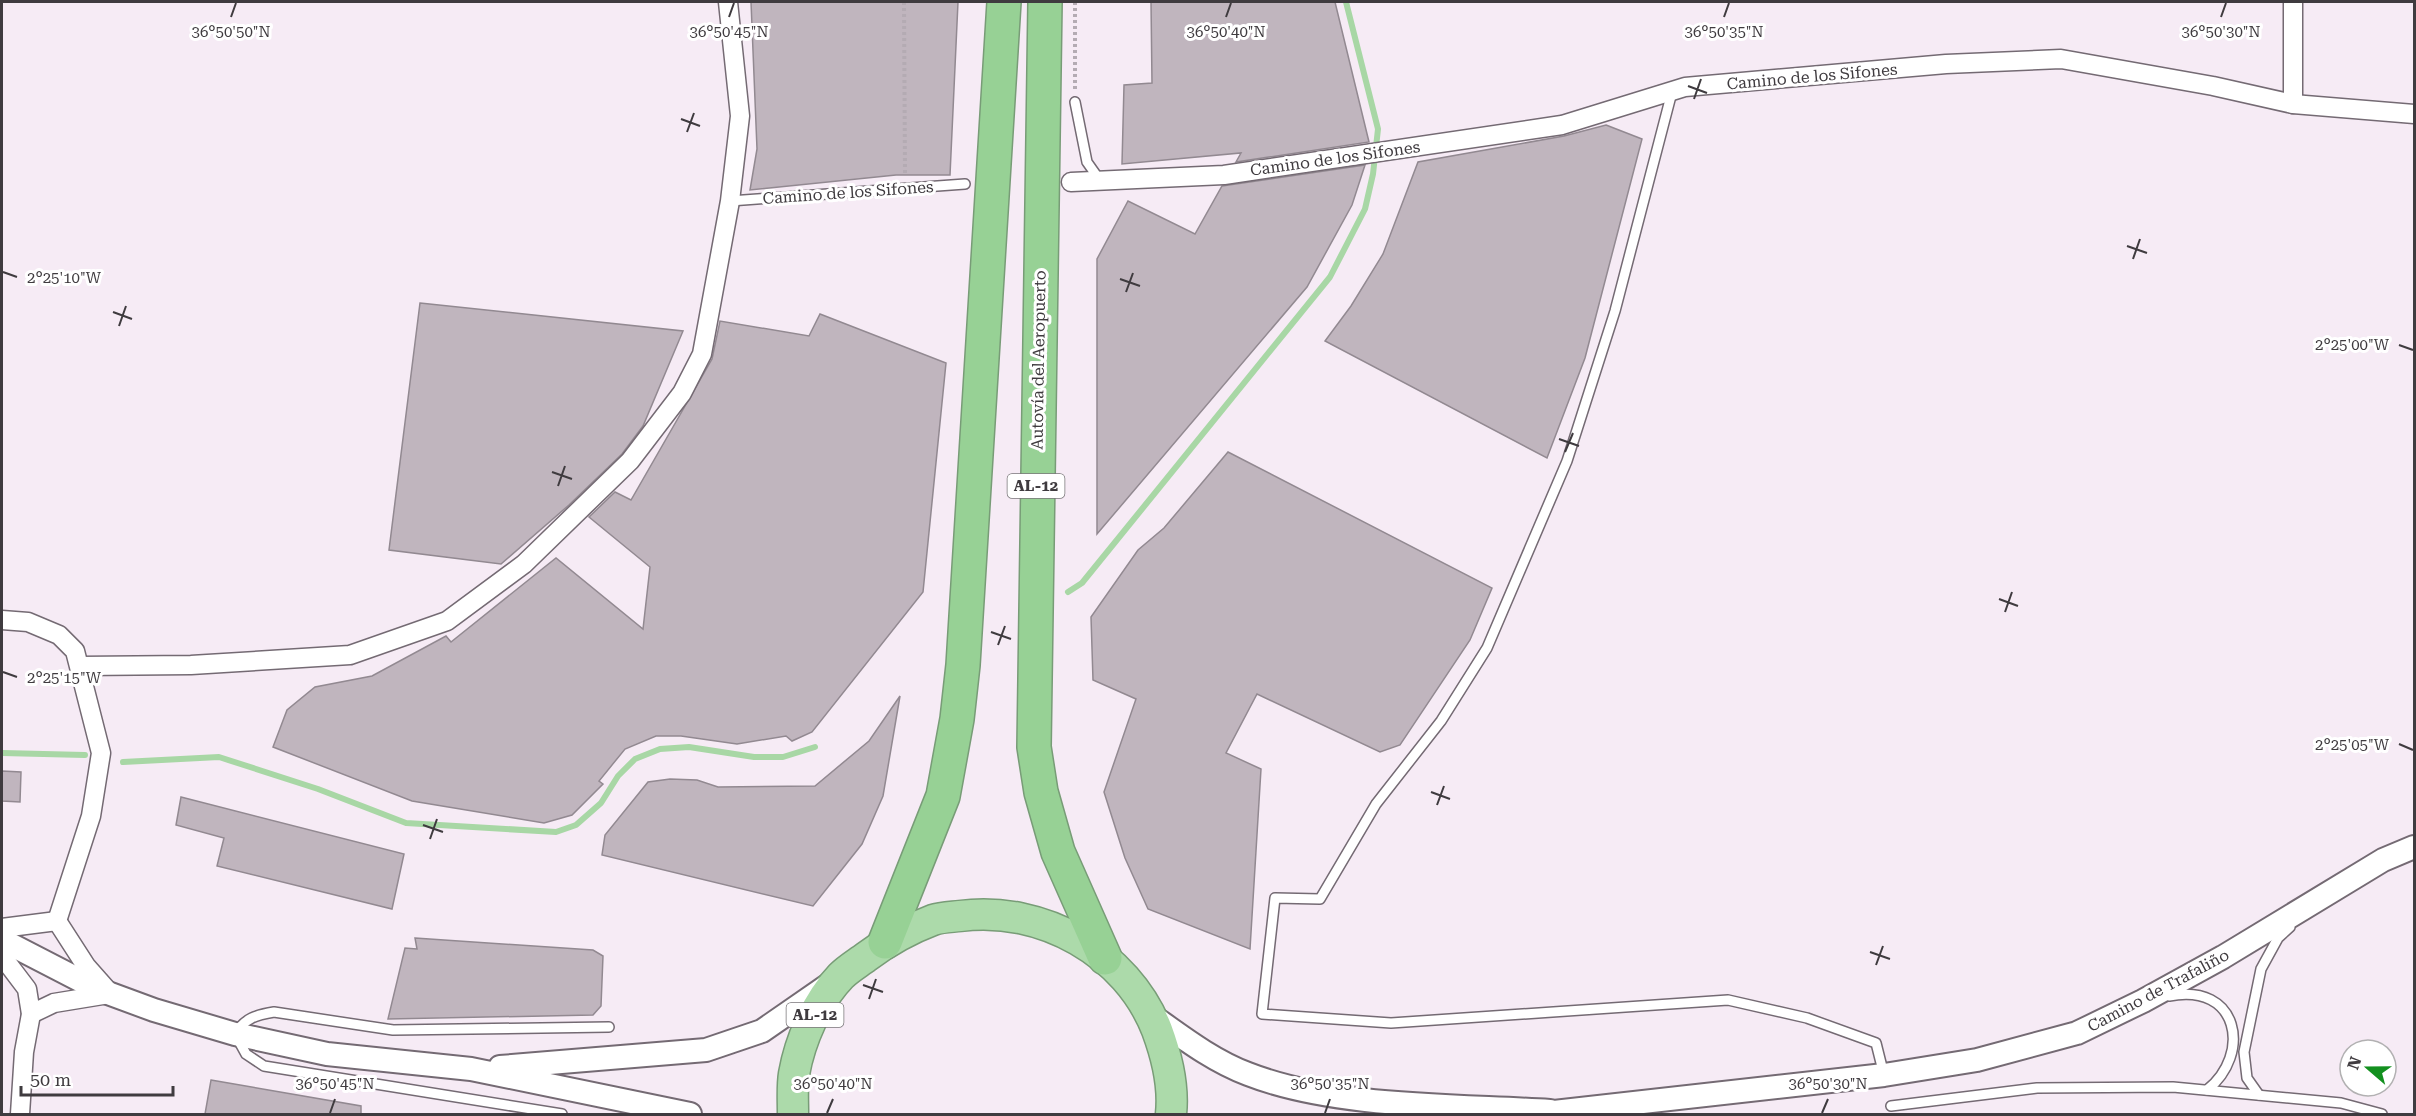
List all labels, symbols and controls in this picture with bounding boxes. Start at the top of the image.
text: 36°50'50"N [191,23,271,41]
text: 36°50'45"N [689,23,769,41]
text: 36°50'40"N [1186,23,1266,41]
text: 36°50'35"N [1684,23,1764,41]
text: 36°50'30"N [2181,23,2261,41]
street label: Camino de los Sifones [1726,60,1899,93]
street label: Camino de los Sifones [1249,137,1422,180]
street label: Camino de los Sifones [762,177,935,208]
text: 2°25'10"W [27,269,102,287]
street label: Autovía del Aeropuerto [1027,270,1050,450]
text: 2°25'00"W [2315,336,2390,354]
road number: AL-12 [1008,474,1064,498]
text: 2°25'15"W [27,669,102,687]
text: 2°25'05"W [2315,736,2390,754]
street label: Camino de Trafaliño [2084,945,2232,1036]
road number: AL-12 [786,1003,844,1027]
north arrow [2338,1038,2398,1098]
text: N [2343,1054,2365,1072]
scale bar [21,1059,172,1097]
text: 50 m [30,1069,71,1090]
text: 36°50'45"N [295,1075,375,1093]
text: 36°50'40"N [793,1075,873,1093]
text: 36°50'35"N [1290,1075,1370,1093]
text: 36°50'30"N [1788,1075,1868,1093]

